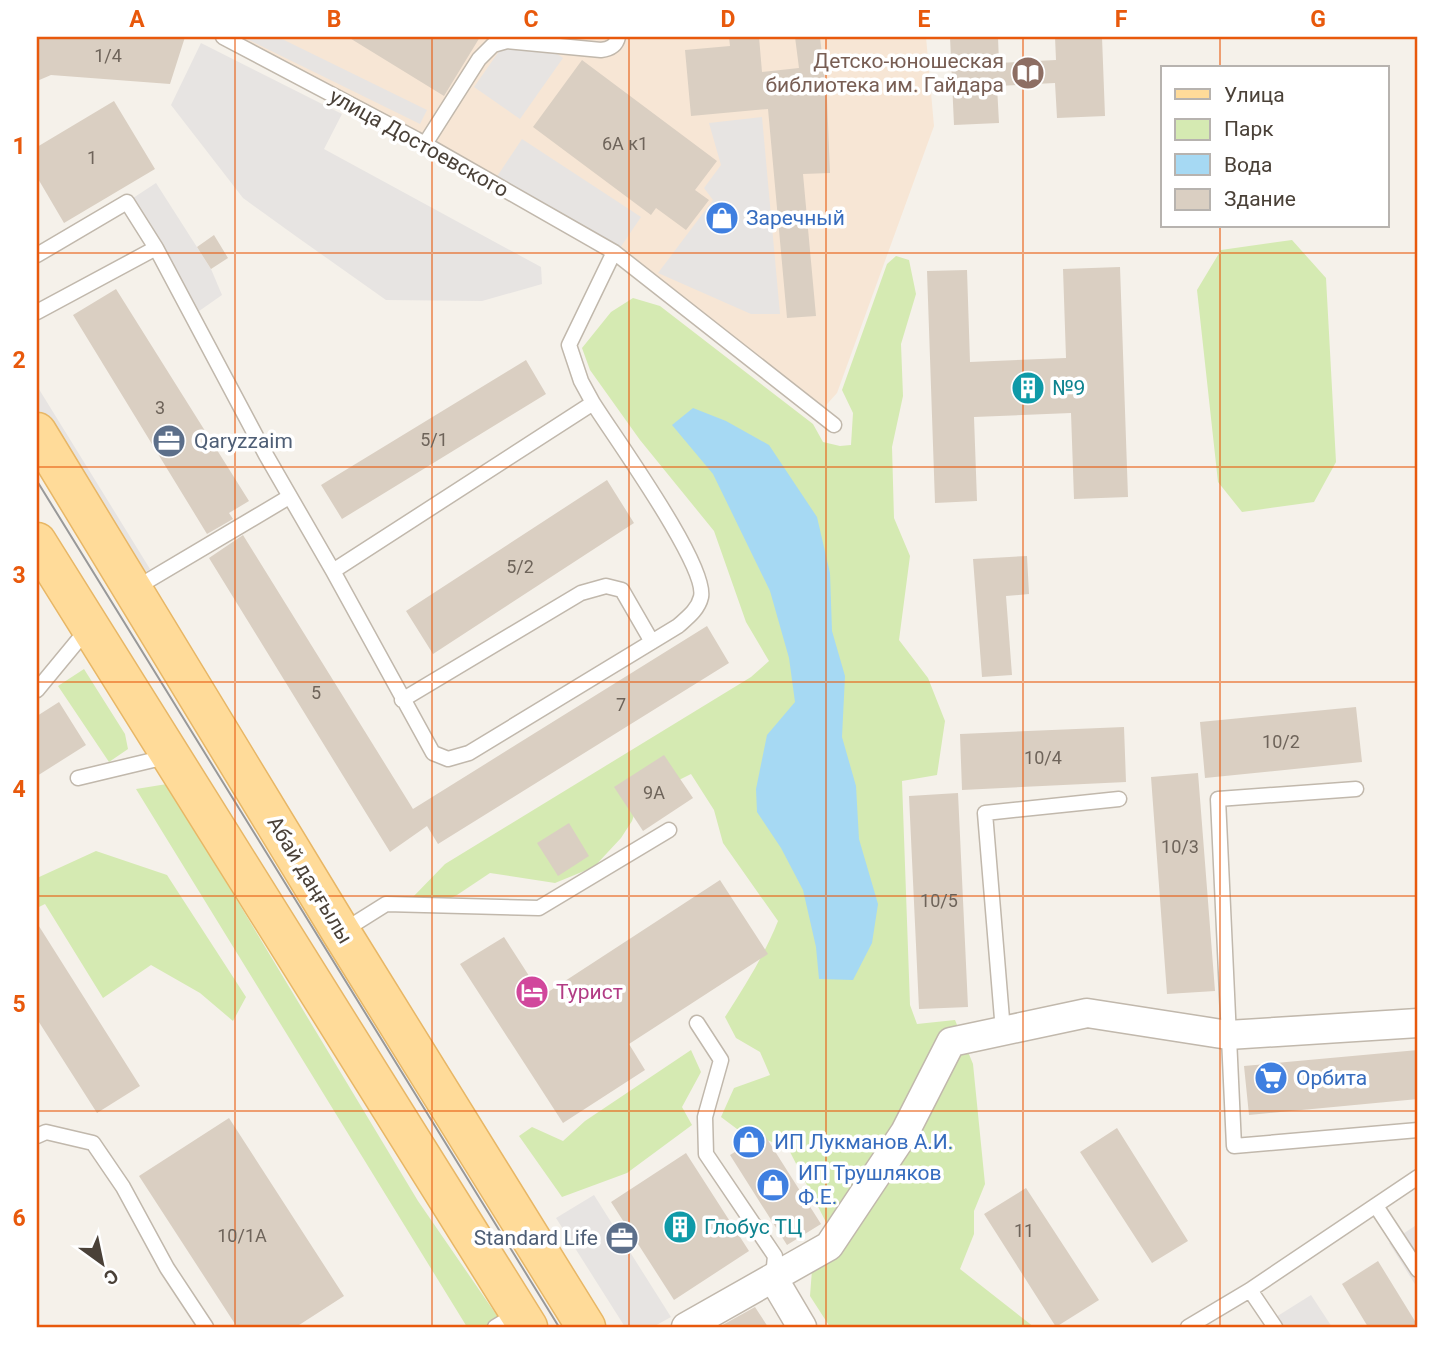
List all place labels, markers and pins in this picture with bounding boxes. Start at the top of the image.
place label: Детско-юношеская библиотека им. Гайдара [766,49,1004,97]
library icon: Детско-юношеская библиотека им. Гайдара [1009,54,1047,92]
shop icon: Заречный [703,199,741,237]
place label: Заречный [746,206,845,230]
building icon: №9 [1009,369,1047,407]
place label: №9 [1052,376,1085,400]
office icon: Qaryzzaim [150,422,188,460]
place label: Qaryzzaim [194,429,293,453]
hotel icon: Турист [513,973,551,1011]
place label: Турист [556,980,623,1004]
supermarket icon: Орбита [1252,1059,1290,1097]
place label: Орбита [1296,1066,1367,1090]
shop icon: ИП Лукманов А.И. [730,1123,768,1161]
place label: ИП Лукманов А.И. [774,1130,953,1154]
place label: ИП Трушляков Ф.Е. [798,1161,942,1209]
shop icon: ИП Трушляков Ф.Е. [754,1166,792,1204]
building icon: Глобус ТЦ [661,1208,699,1246]
place label: Глобус ТЦ [704,1215,802,1239]
office icon: Standard Life [603,1219,641,1257]
place label: Standard Life [474,1226,598,1250]

